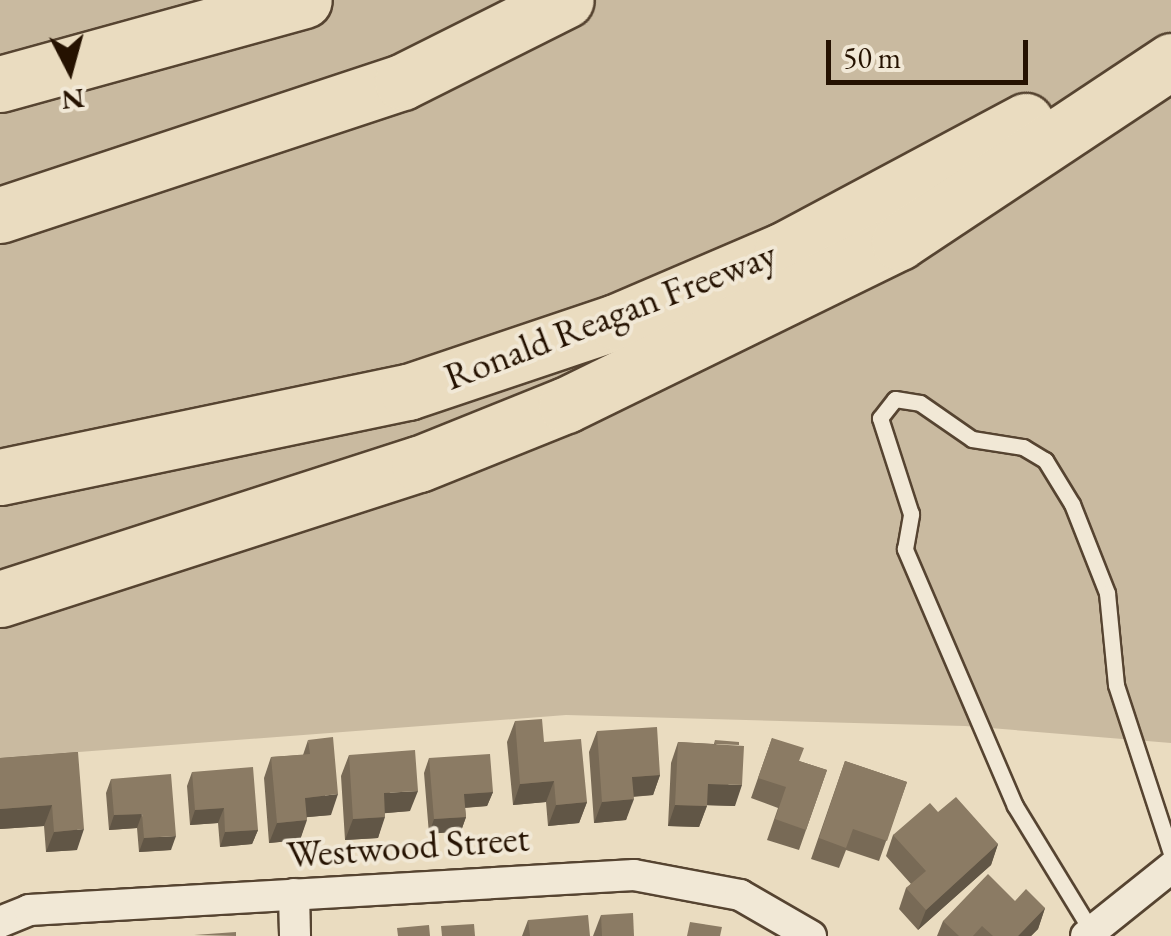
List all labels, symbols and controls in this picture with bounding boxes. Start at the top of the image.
north arrow [20,20,120,120]
scale bar [831,20,1034,82]
text: 50 m [843,38,901,77]
text: N [60,81,86,119]
street label: Ronald Reagan Freeway [438,231,782,399]
street label: Westwood Street [285,815,531,877]

